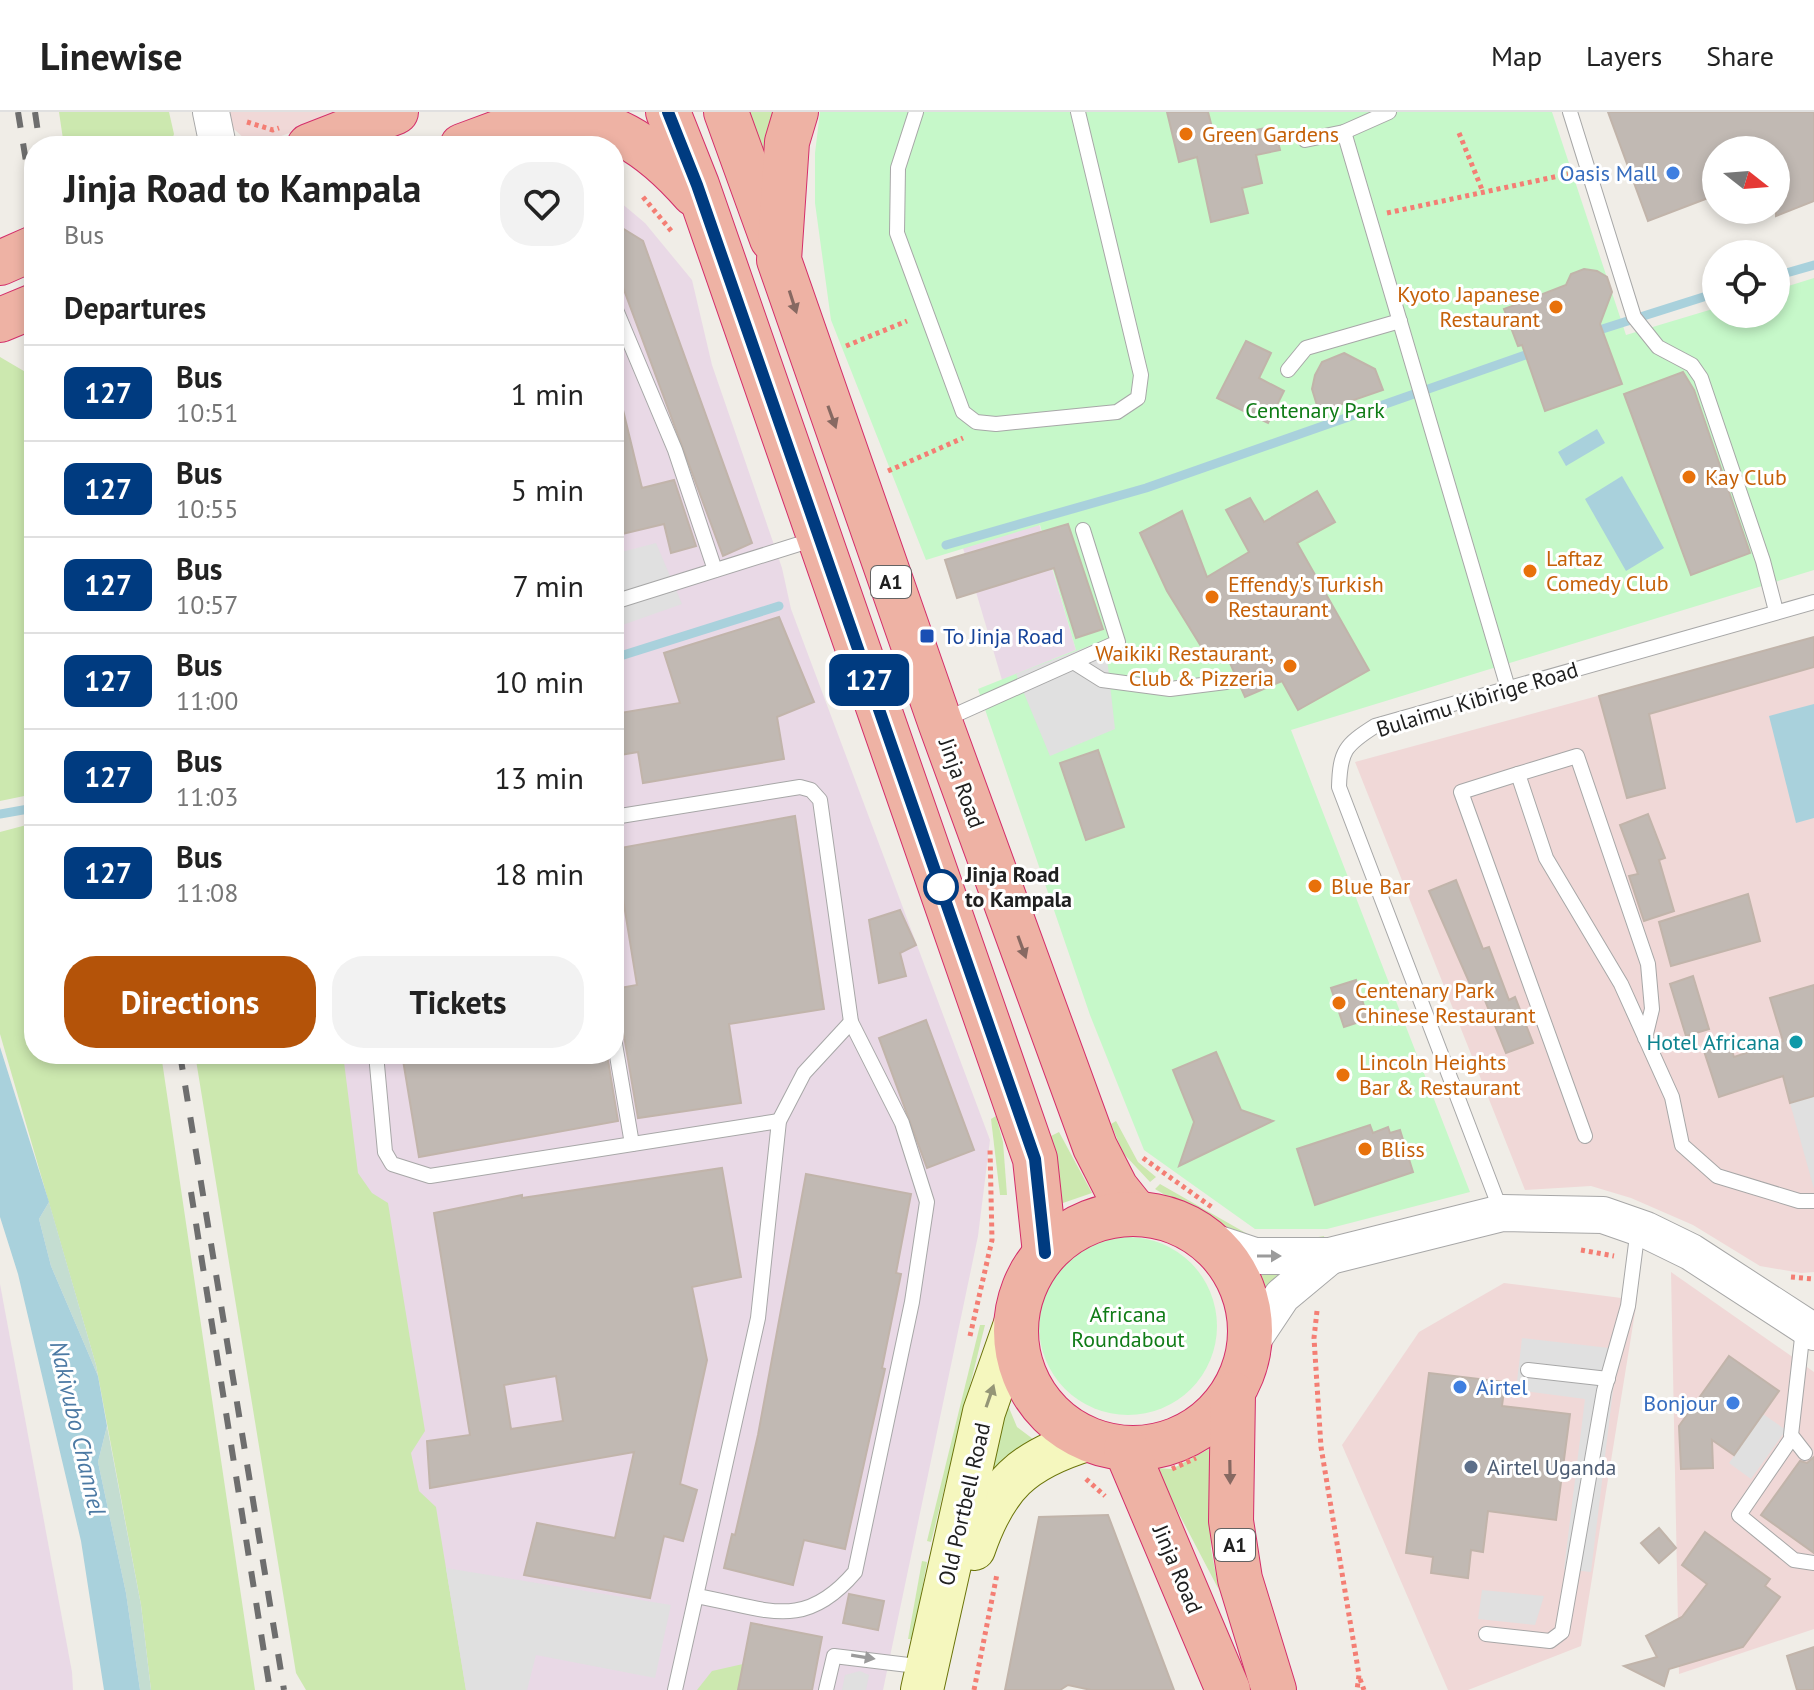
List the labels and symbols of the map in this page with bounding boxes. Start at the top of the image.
place label: Green Gardens [1202,120,1339,148]
marker: Green Gardens [1177,125,1195,143]
north arrow [1702,136,1790,224]
place label: Oasis Mall [1560,159,1658,187]
marker: Oasis Mall [1664,164,1682,182]
place label: Kyoto Japanese Restaurant [1397,280,1541,333]
one-way arrow [787,290,799,314]
marker: Kyoto Japanese Restaurant [1547,298,1565,316]
park label: Centenary Park [1245,396,1385,424]
one-way arrow [827,405,839,429]
place label: Kay Club [1705,463,1787,491]
marker: Kay Club [1680,468,1698,486]
place label: Laftaz Comedy Club [1546,544,1669,597]
marker: Laftaz Comedy Club [1521,562,1539,580]
road number: A1 [871,566,911,598]
place label: Effendy's Turkish Restaurant [1228,570,1384,623]
marker: Effendy's Turkish Restaurant [1203,588,1221,606]
place label: To Jinja Road [943,622,1064,650]
marker: To Jinja Road [918,627,936,645]
place label: Waikiki Restaurant, Club & Pizzeria [1095,639,1274,692]
line badge: 127 [823,654,915,706]
street label: Bulaimu Kibirige Road [1373,655,1581,743]
marker: Waikiki Restaurant, Club & Pizzeria [1281,657,1299,675]
street label: Jinja Road [932,733,991,832]
place label: Jinja Road to Kampala [964,860,1072,913]
marker: Jinja Road to Kampala [924,870,958,904]
place label: Blue Bar [1331,872,1411,900]
marker: Blue Bar [1306,877,1324,895]
one-way arrow [1016,935,1029,959]
place label: Centenary Park Chinese Restaurant [1355,976,1536,1029]
marker: Centenary Park Chinese Restaurant [1330,994,1348,1012]
place label: Hotel Africana [1646,1028,1780,1056]
marker: Hotel Africana [1787,1033,1805,1051]
place label: Lincoln Heights Bar & Restaurant [1359,1048,1521,1101]
marker: Lincoln Heights Bar & Restaurant [1334,1066,1352,1084]
place label: Bliss [1381,1135,1425,1163]
marker: Bliss [1356,1140,1374,1158]
one-way arrow [1257,1250,1282,1262]
park label: Africana Roundabout [1071,1300,1185,1353]
water label: Nakivubo Channel [43,1338,113,1519]
place label: Airtel [1476,1373,1528,1401]
marker: Airtel [1451,1378,1469,1396]
one-way arrow [984,1384,996,1408]
place label: Bonjour [1643,1389,1718,1417]
marker: Bonjour [1724,1394,1742,1412]
street label: Old Portbell Road [932,1420,996,1588]
place label: Airtel Uganda [1487,1453,1616,1481]
marker: Airtel Uganda [1462,1458,1480,1476]
one-way arrow [1224,1460,1237,1485]
street label: Jinja Road [1146,1520,1209,1618]
road number: A1 [1215,1529,1255,1561]
one-way arrow [851,1651,876,1664]

